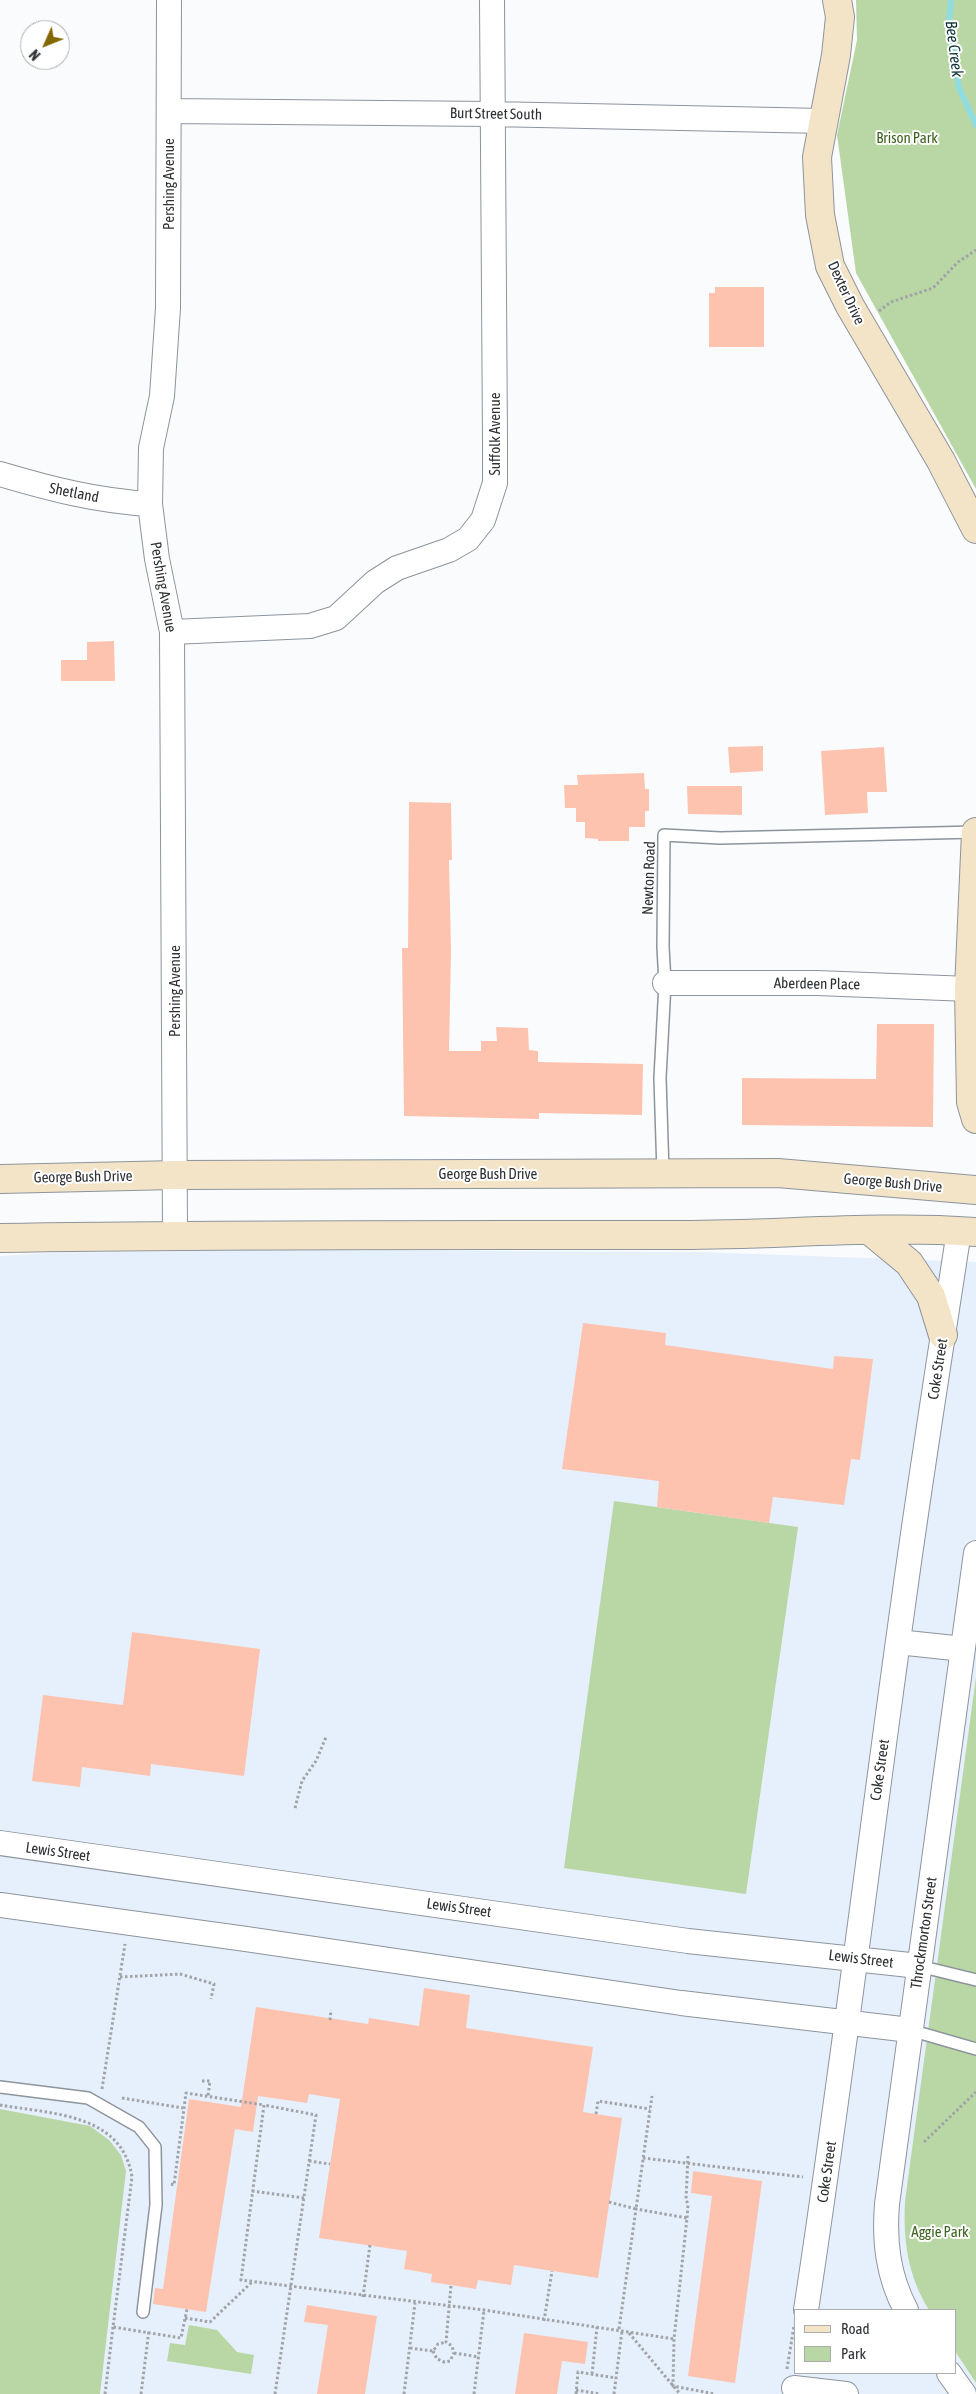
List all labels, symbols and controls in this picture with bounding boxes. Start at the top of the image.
north arrow [20,20,70,70]
water label: Bee Creek [941,20,967,78]
text: N [26,46,44,63]
street label: Burt Street South [450,104,542,124]
park label: Brison Park [876,129,938,147]
street label: Pershing Avenue [160,138,178,230]
street label: Dexter Drive [824,259,868,327]
street label: Suffolk Avenue [486,393,504,475]
street label: Shetland [48,479,100,507]
street label: Pershing Avenue [146,540,180,634]
street label: Newton Road [639,841,659,915]
street label: Pershing Avenue [166,945,184,1037]
street label: Aberdeen Place [774,974,860,994]
street label: George Bush Drive [439,1165,537,1183]
street label: George Bush Drive [33,1167,133,1187]
street label: George Bush Drive [843,1170,943,1196]
street label: Coke Street [924,1337,952,1401]
street label: Coke Street [867,1738,893,1802]
street label: Lewis Street [24,1839,92,1865]
street label: Throckmorton Street [907,1876,941,1990]
street label: Lewis Street [425,1895,493,1921]
street label: Lewis Street [828,1946,894,1972]
street label: Coke Street [814,2140,840,2204]
park label: Aggie Park [911,2223,969,2241]
legend [794,2309,956,2374]
text: Road [841,2320,870,2337]
text: Park [841,2345,866,2362]

